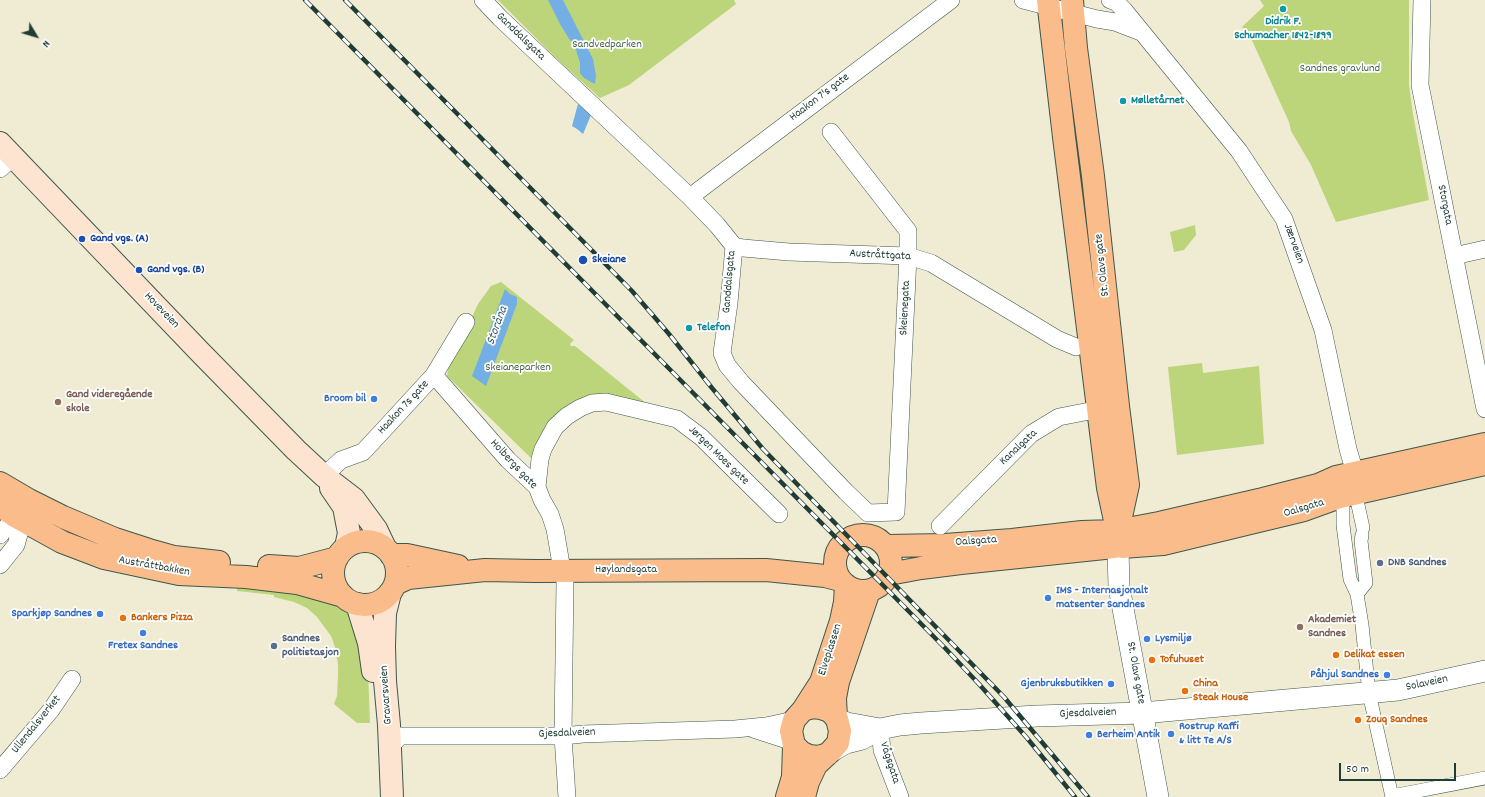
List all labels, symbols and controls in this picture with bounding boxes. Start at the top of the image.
marker: Didrik F. Schumacher 1842-1899 [1278,4,1288,14]
street label: Ganddalsgata [492,10,548,64]
place label: Didrik F. Schumacher 1842-1899 [1234,15,1332,43]
north arrow [16,16,56,56]
text: N [37,36,53,50]
park label: Sandvedparken [572,38,642,52]
park label: Sandnes gravlund [1300,62,1380,76]
street label: Haakon 7's gate [787,71,853,125]
place label: Mølletårnet [1131,94,1184,108]
marker: Mølletårnet [1118,96,1128,106]
street label: Storgata [1433,184,1455,226]
street label: Jærveien [1279,222,1307,266]
place label: Gand vgs. (A) [90,232,148,246]
street label: St. Olavs gate [1093,233,1113,297]
marker: Gand vgs. (A) [77,234,87,244]
street label: Austråttgata [849,247,911,265]
street label: Ganddalsgata [720,250,740,314]
place label: Skeiane [592,253,626,267]
marker: Skeiane [577,254,589,266]
place label: Gand vgs. (B) [147,263,204,277]
marker: Gand vgs. (B) [134,265,144,275]
street label: Skeienegata [897,280,915,336]
street label: Hoveveien [140,290,182,332]
water label: Storåna [484,305,512,347]
place label: Telefon [697,321,730,335]
marker: Telefon [684,323,694,333]
park label: Skeianeparken [485,361,551,375]
street label: Haakon 7s gate [375,378,433,438]
place label: Gand videregående skole [66,388,152,416]
place label: Broom bil [324,392,366,406]
marker: Broom bil [369,394,379,404]
marker: Gand videregående skole [53,397,63,407]
street label: Jørgen Moes gate [685,423,751,489]
street label: Kanalgata [997,427,1041,469]
street label: Holbergs gate [486,437,540,493]
street label: Oalsgata [1282,496,1326,522]
street label: Oalsgata [955,533,997,551]
street label: Austråttbakken [117,554,191,580]
place label: DNB Sandnes [1388,556,1447,570]
marker: DNB Sandnes [1375,558,1385,568]
street label: Høylandsgata [595,563,657,577]
place label: IMS - Internasjonalt matsenter Sandnes [1056,584,1148,612]
marker: IMS - Internasjonalt matsenter Sandnes [1043,593,1053,603]
place label: Sparkjøp Sandnes [11,607,92,621]
marker: Sparkjøp Sandnes [95,609,105,619]
place label: Bankers Pizza [131,611,193,625]
marker: Bankers Pizza [118,613,128,623]
place label: Akademiet Sandnes [1308,613,1356,641]
street label: Elveplassen [816,622,846,678]
marker: Akademiet Sandnes [1295,622,1305,632]
marker: Fretex Sandnes [138,628,148,638]
place label: Sandnes politistasjon [282,632,339,660]
place label: Lysmiljø [1155,632,1192,646]
marker: Lysmiljø [1142,634,1152,644]
place label: Fretex Sandnes [108,639,178,653]
marker: Sandnes politistasjon [269,641,279,651]
street label: St. Olavs gate [1122,641,1148,705]
place label: Delikat essen [1344,648,1404,662]
marker: Delikat essen [1331,650,1341,660]
place label: Tofuhuset [1160,653,1204,667]
marker: Tofuhuset [1147,655,1157,665]
street label: Gravarsveien [378,665,396,725]
place label: Påhjul Sandnes [1310,668,1379,682]
marker: Påhjul Sandnes [1382,670,1392,680]
street label: Solaveien [1405,673,1449,695]
place label: Gjenbruksbutikken [1021,677,1103,691]
place label: China Steak House [1193,677,1248,705]
marker: Gjenbruksbutikken [1106,679,1116,689]
marker: China Steak House [1180,686,1190,696]
street label: Ullendalsverket [9,693,65,757]
street label: Gjesdalveien [1059,706,1117,722]
place label: Zouq Sandnes [1366,713,1428,727]
marker: Zouq Sandnes [1353,715,1363,725]
place label: Rostrup Kaffi & litt Te A/S [1179,720,1239,748]
street label: Gjesdalveien [538,726,596,742]
place label: Berheim Antik [1097,728,1160,742]
marker: Rostrup Kaffi & litt Te A/S [1166,729,1176,739]
marker: Berheim Antik [1084,730,1094,740]
street label: Vågsgata [876,740,902,786]
scale bar [1341,755,1458,781]
text: 50 m [1346,761,1369,778]

